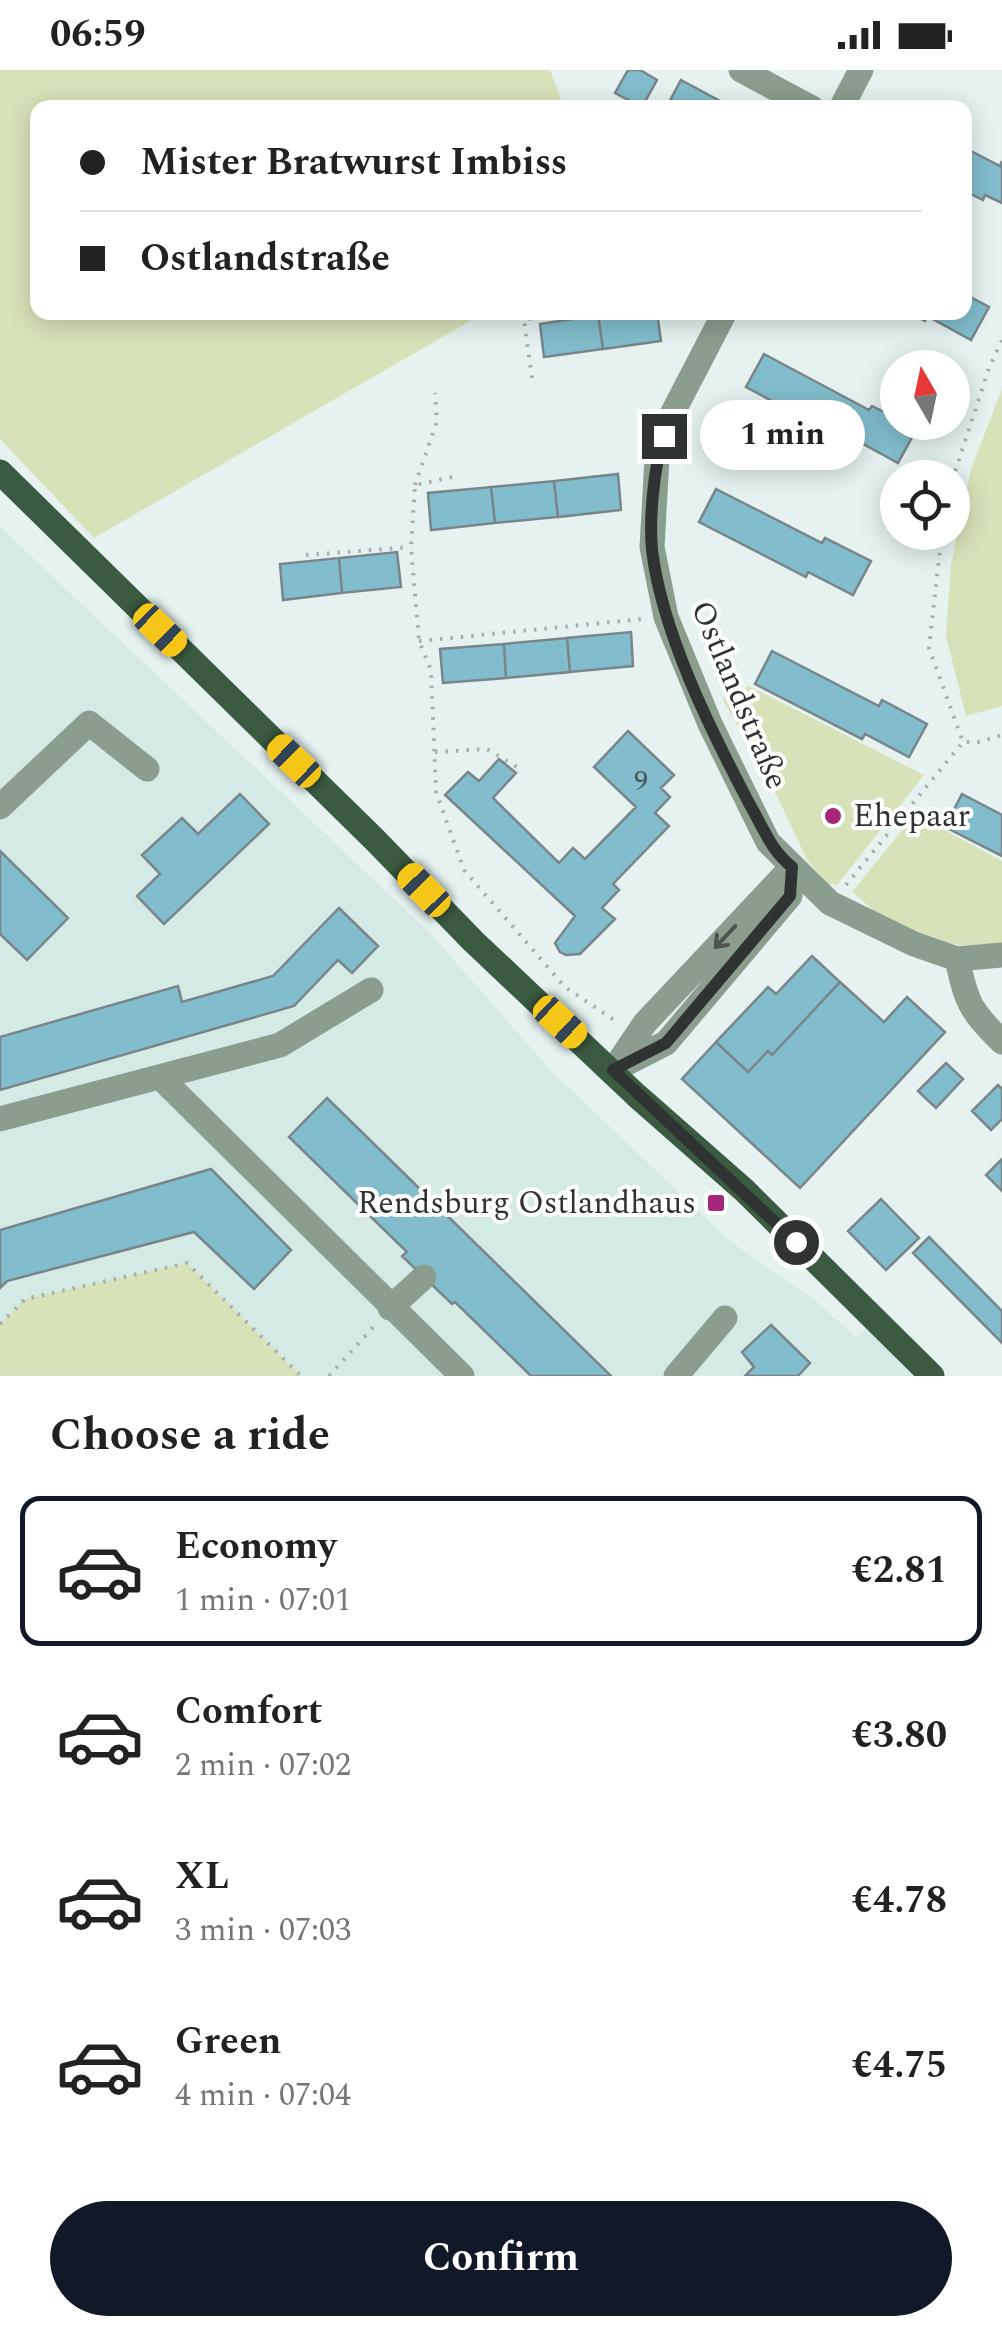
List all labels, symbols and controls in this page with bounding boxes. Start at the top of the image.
text: 06:59 [50,6,145,64]
text: Mister Bratwurst Imbiss [140,134,567,192]
text: Ostlandstraße [140,230,390,288]
north arrow [880,350,970,440]
map controls [880,350,970,550]
callout: 1 min [699,401,864,471]
text: 1 min [740,410,825,459]
route end [642,414,687,459]
button: locate [880,460,970,550]
street label: Ostlandstraße [677,593,801,797]
car [128,598,192,662]
car [262,729,326,793]
house number: 9 [634,760,648,803]
place label: Ehepaar [853,792,970,841]
marker: Ehepaar [822,805,844,827]
car [392,858,456,922]
one-way arrow [714,924,737,949]
car [528,991,592,1053]
place label: Rendsburg Ostlandhaus [357,1179,696,1228]
marker: Rendsburg Ostlandhaus [705,1192,727,1214]
route start [774,1220,819,1265]
text: Choose a ride [50,1401,330,1470]
text: Economy [175,1518,336,1576]
icon: car [55,1526,145,1616]
text: €2.81 [852,1542,947,1600]
text: 1 min · 07:01 [175,1576,351,1625]
text: Comfort [175,1683,322,1741]
icon: car [55,1691,145,1781]
text: €3.80 [852,1707,947,1765]
text: 2 min · 07:02 [175,1741,351,1790]
text: XL [175,1848,229,1906]
icon: car [55,1856,145,1946]
text: €4.78 [852,1872,947,1930]
text: 3 min · 07:03 [175,1906,351,1955]
text: Green [175,2013,282,2071]
icon: car [55,2021,145,2111]
text: €4.75 [852,2037,947,2095]
text: 4 min · 07:04 [175,2071,351,2120]
button: Confirm [50,2201,952,2316]

